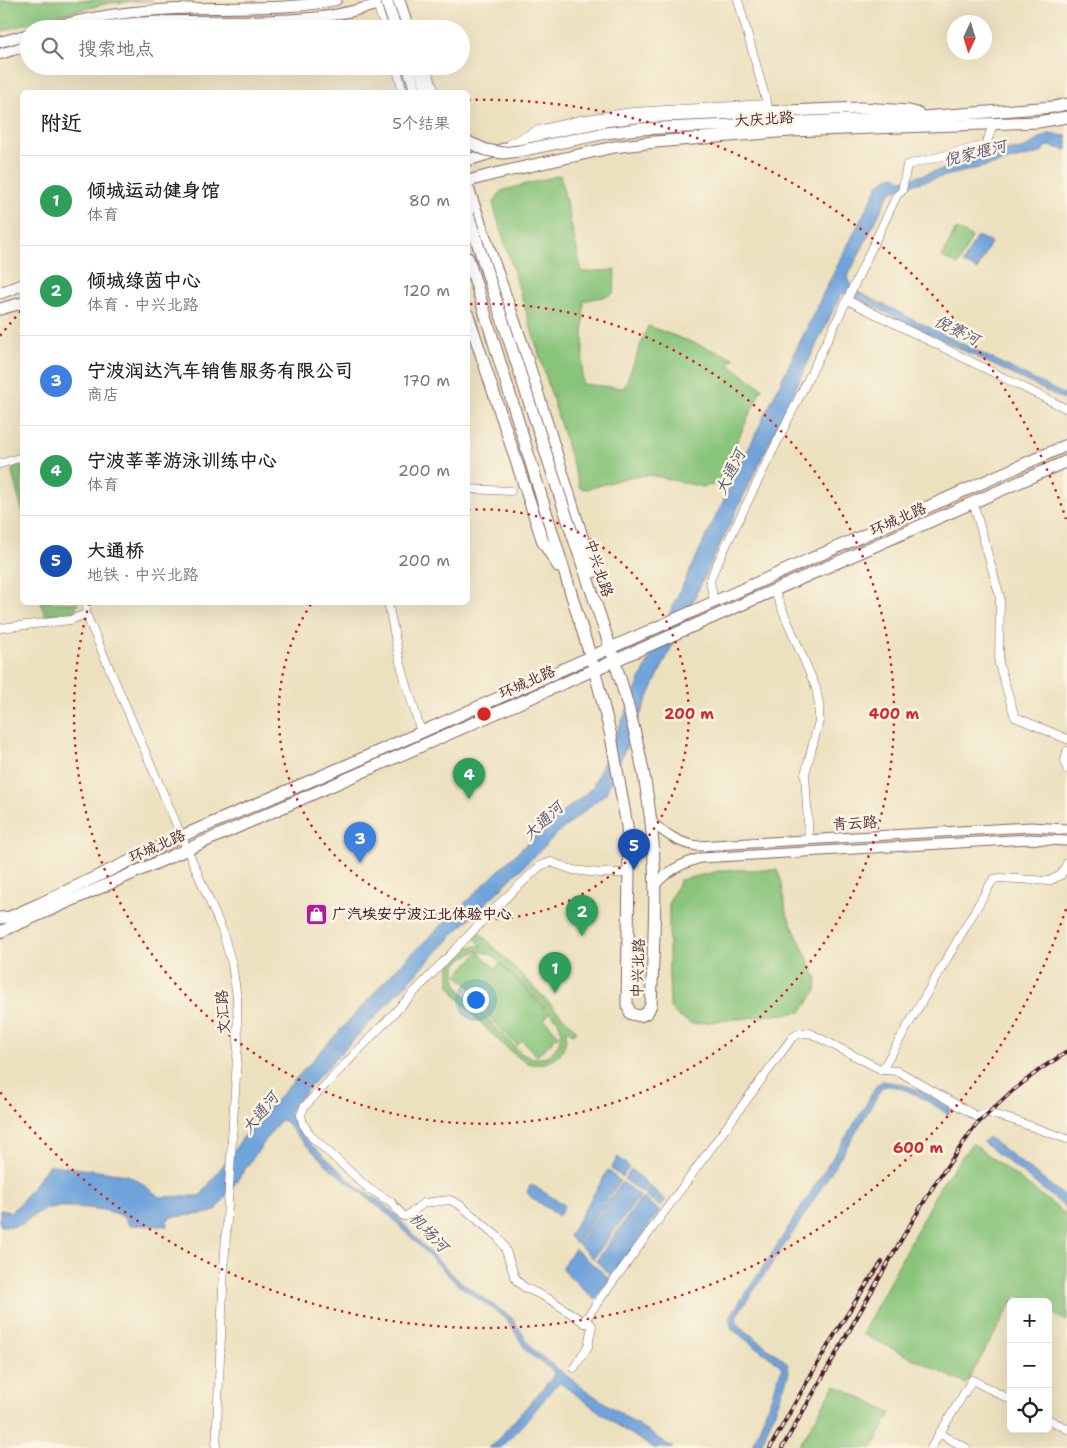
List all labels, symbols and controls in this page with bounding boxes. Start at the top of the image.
north arrow [947,15,992,60]
search box [20,20,470,75]
icon: search [38,34,66,62]
text: 搜索地点 [78,36,154,61]
street label: 大庆北路 [733,107,795,131]
text: 附近 [40,109,82,137]
text: 5个结果 [392,113,450,134]
water label: 倪家堰河 [941,134,1011,171]
text: 倾城运动健身馆 [87,178,220,203]
text: 1 [52,190,60,211]
text: 80 m [409,190,450,211]
text: 体育 [87,204,119,225]
text: 倾城绿茵中心 [87,268,201,293]
text: 2 [50,280,62,301]
text: 120 m [403,280,450,301]
text: 体育 · 中兴北路 [87,294,198,315]
water label: 倪赛河 [931,310,986,351]
text: 宁波润达汽车销售服务有限公司 [87,358,353,383]
text: 3 [50,370,62,391]
text: 170 m [403,370,450,391]
text: 商店 [87,384,119,405]
water label: 大通河 [710,443,751,498]
text: 宁波莘莘游泳训练中心 [87,448,277,473]
text: 4 [50,460,62,481]
text: 200 m [398,460,450,481]
text: 体育 [87,474,119,495]
street label: 环城北路 [867,498,929,540]
street label: 中兴北路 [580,536,618,600]
text: 大通桥 [87,538,144,563]
text: 5 [51,550,61,571]
text: 200 m [398,550,450,571]
text: 地铁 · 中兴北路 [87,564,198,585]
street label: 环城北路 [496,661,558,703]
text: 200 m [664,704,714,724]
text: 400 m [869,704,919,724]
centre of rings [475,705,493,723]
pin: 4 [453,758,485,799]
water label: 大通河 [518,795,570,845]
street label: 青云路 [832,812,878,834]
pin: 3 [344,822,376,863]
street label: 环城北路 [126,825,188,867]
pin: 5 [618,829,650,870]
pin: 2 [566,895,598,936]
shop icon: 广汽埃安宁波江北体验中心 [304,902,328,926]
place label: 广汽埃安宁波江北体验中心 [332,904,512,924]
street label: 中兴北路 [627,938,649,998]
pin: 1 [539,952,571,993]
your location [463,987,489,1013]
street label: 文汇路 [211,989,235,1035]
water label: 大通河 [237,1085,285,1138]
text: 600 m [893,1138,943,1158]
water label: 机场河 [405,1207,455,1259]
map controls [1007,1298,1052,1433]
button: + [1007,1298,1052,1343]
button: − [1007,1343,1052,1388]
button: locate [1007,1388,1052,1433]

